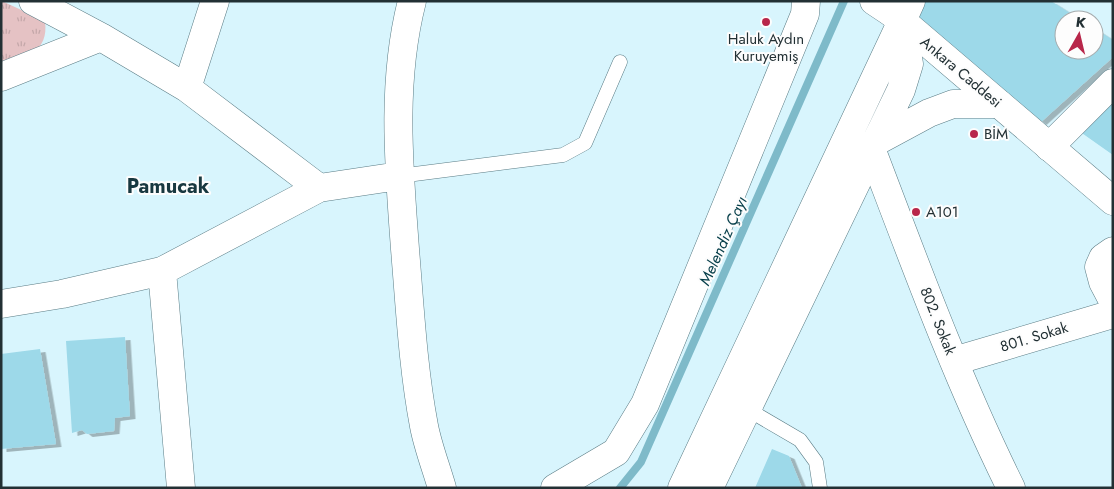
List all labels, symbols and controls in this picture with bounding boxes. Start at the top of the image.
north arrow [1054,10,1104,60]
text: K [1075,12,1087,33]
marker: Haluk Aydın Kuruyemiş [760,16,772,28]
place label: Haluk Aydın Kuruyemiş [728,28,804,67]
street label: Ankara Caddesi [915,31,1007,113]
place label: BİM [984,123,1008,145]
marker: BİM [968,128,980,140]
district label: Pamucak [127,172,210,201]
water label: Melendiz Çayı [693,193,753,289]
place label: A101 [926,201,958,223]
marker: A101 [910,206,922,218]
street label: 802. Sokak [914,284,962,359]
street label: 801. Sokak [997,316,1071,358]

